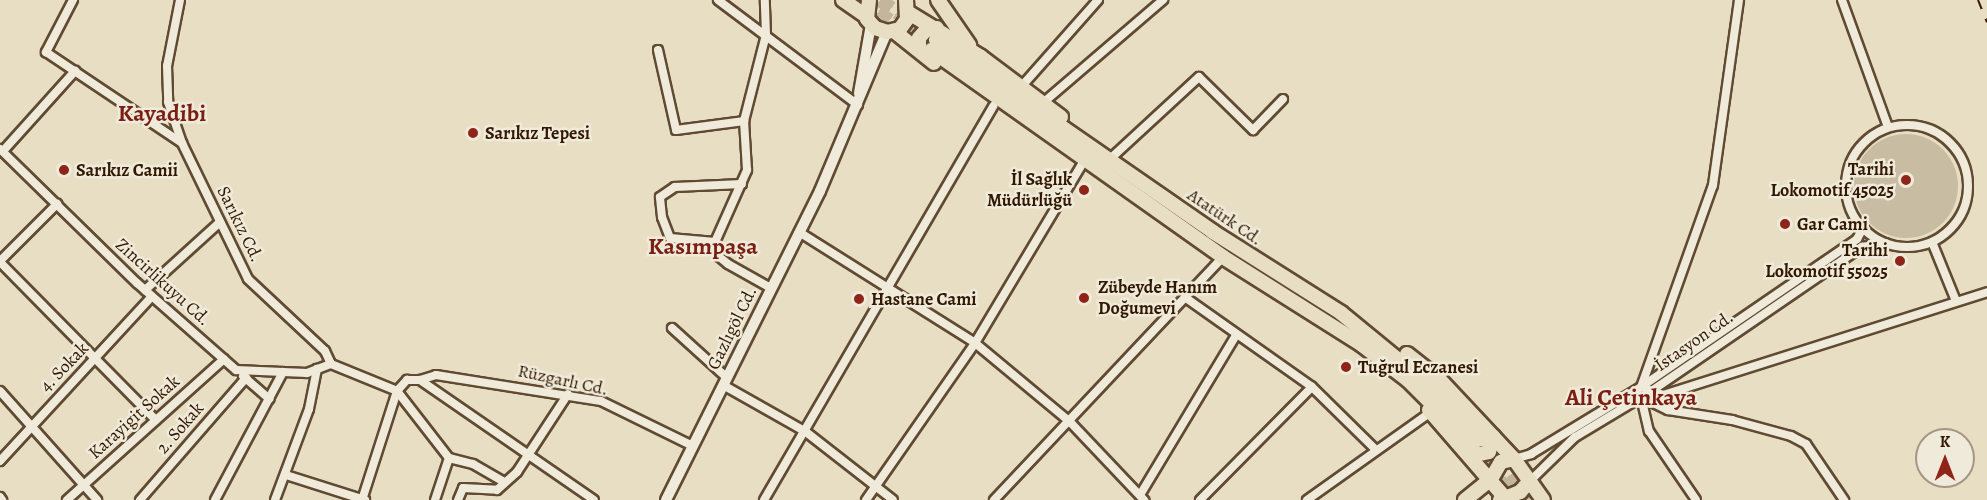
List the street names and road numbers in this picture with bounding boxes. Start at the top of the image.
street label: Sarıkız Cd. [212,183,268,265]
street label: Atatürk Cd. [1183,184,1267,250]
street label: Zincirlikuyu Cd. [111,234,215,330]
street label: Gazlıgöl Cd. [703,283,761,373]
street label: İstasyon Cd. [1650,306,1738,376]
street label: 4. Sokak [35,337,93,397]
street label: Rüzgarlı Cd. [516,360,610,400]
street label: Karayigit Sokak [84,370,184,464]
street label: 2. Sokak [152,398,208,458]

